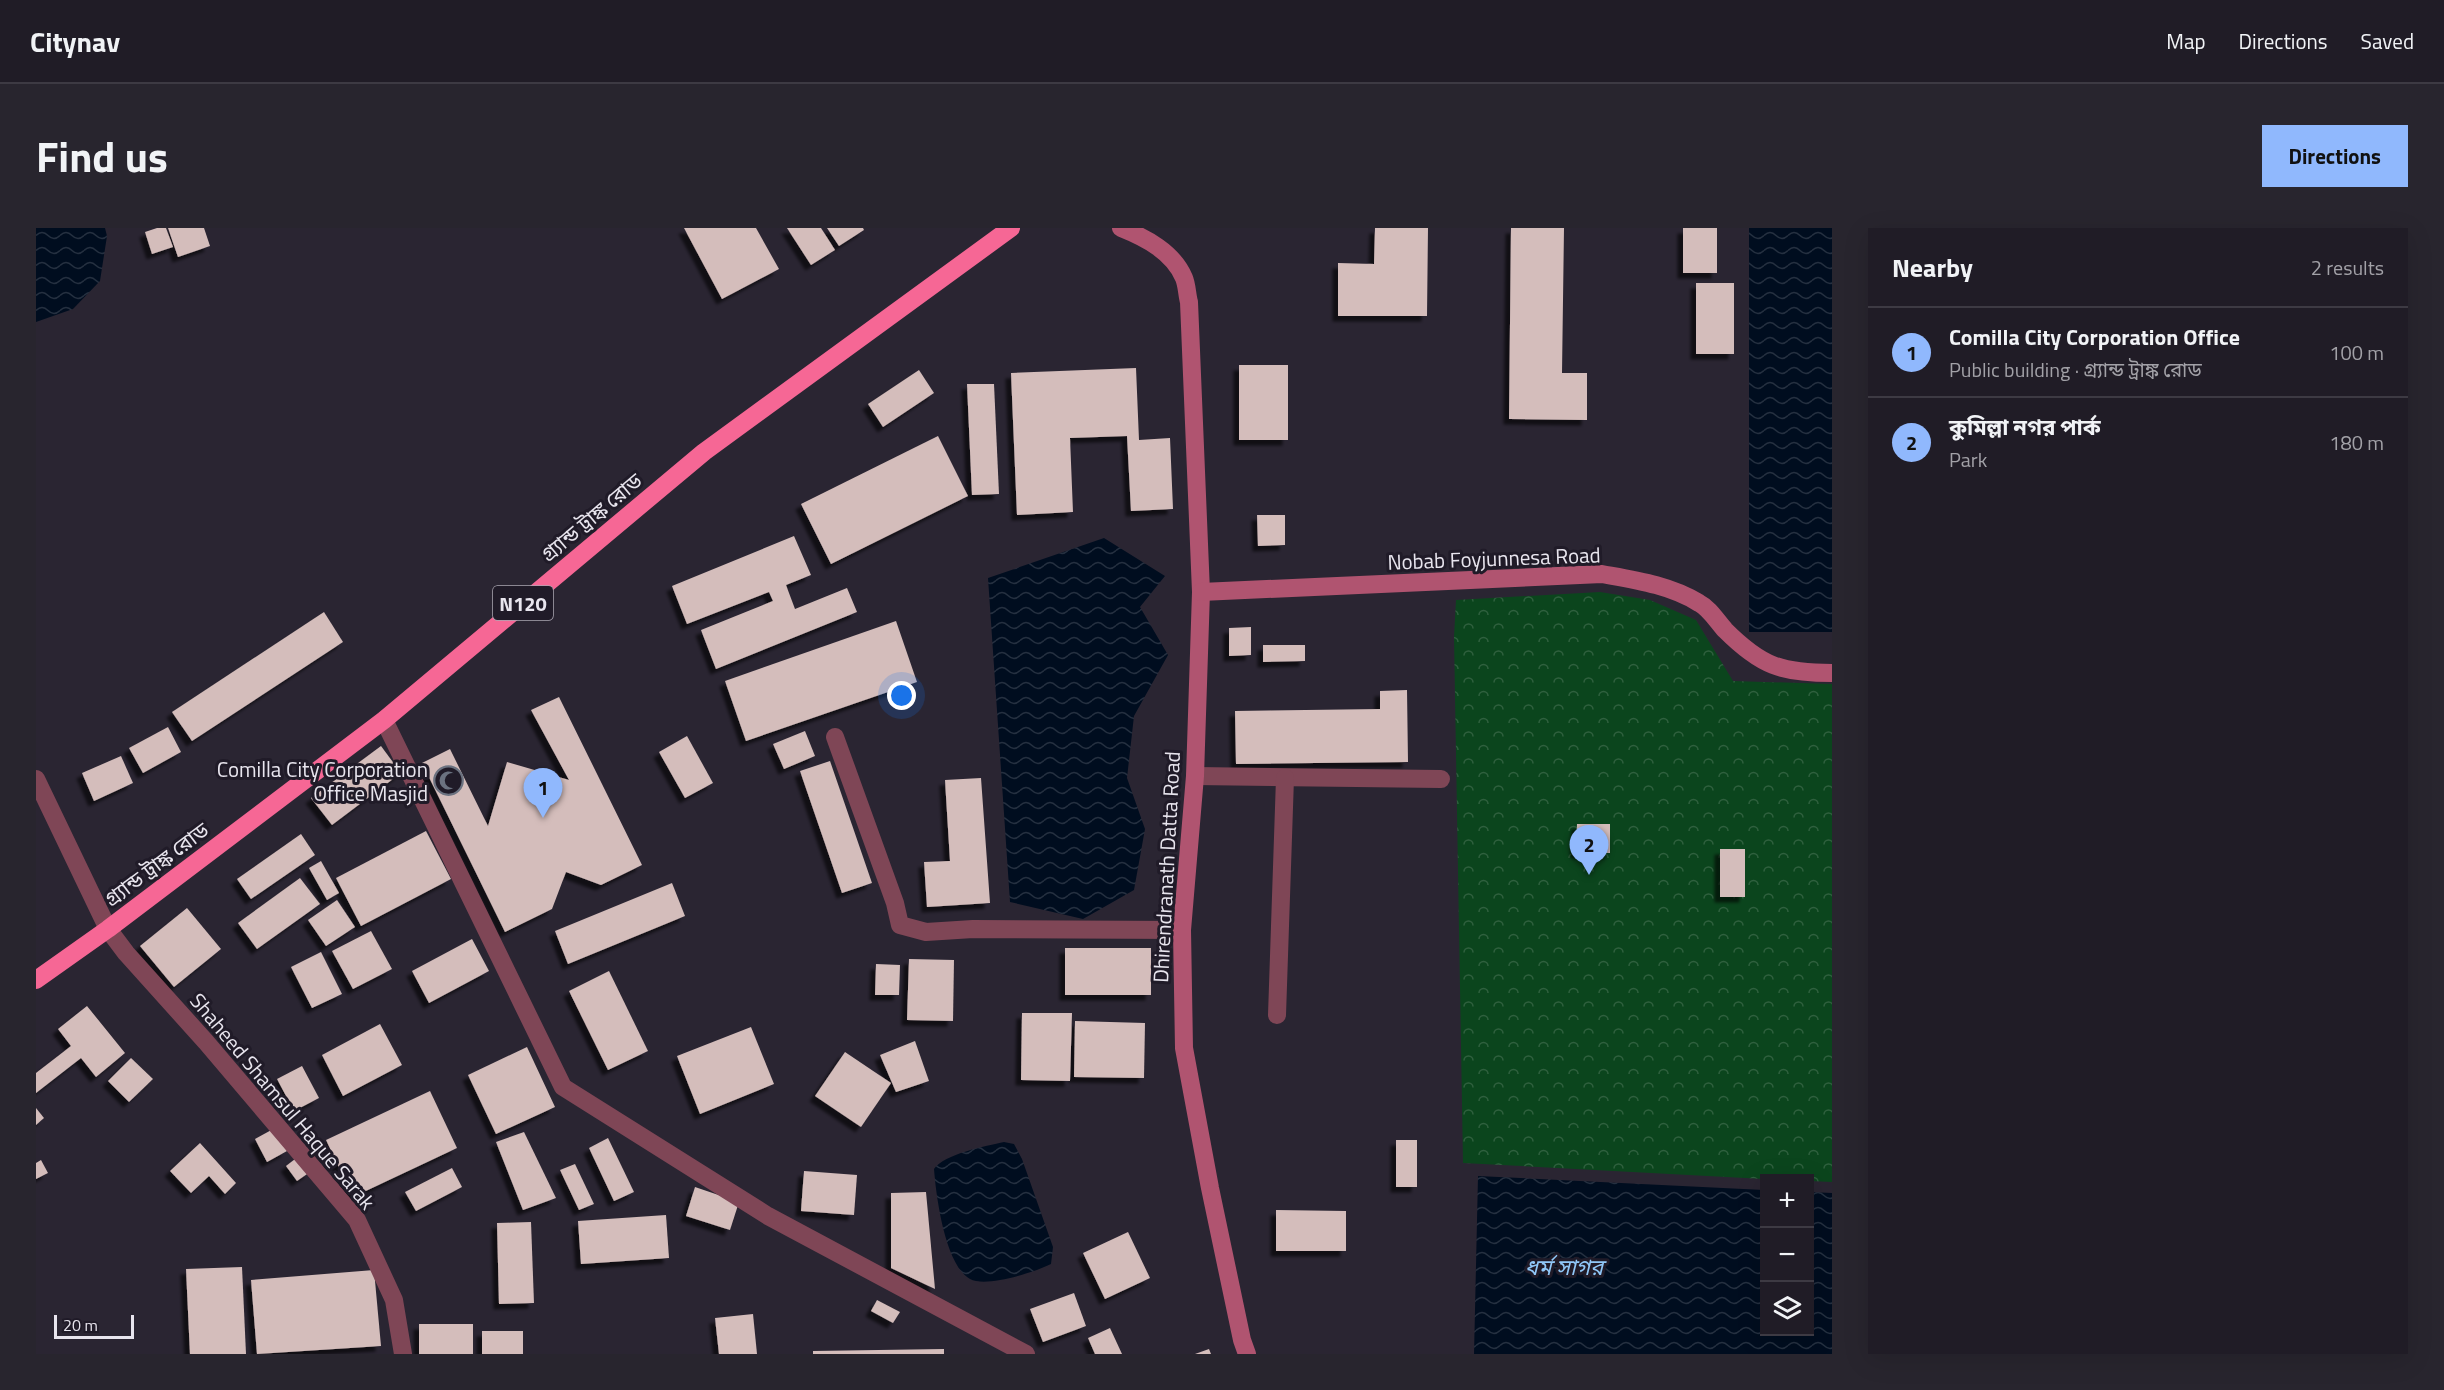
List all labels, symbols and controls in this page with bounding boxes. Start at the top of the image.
text: Citynav [30,20,120,63]
text: Map [2166,25,2206,57]
text: Directions [2239,25,2328,57]
text: Saved [2361,25,2414,57]
text: Find us [36,124,168,188]
button: Directions [2262,125,2408,187]
text: Nearby [1892,248,1973,287]
text: 2 results [2311,252,2384,283]
text: Comilla City Corporation Office [1949,320,2240,354]
text: 1 [1906,337,1917,368]
text: 100 m [2329,337,2384,368]
text: Public building · গ্র্যান্ড ট্রাঙ্ক রোড [1949,354,2202,385]
text: কুমিল্লা নগর পার্ক [1949,410,2101,444]
text: 2 [1906,427,1917,458]
text: 180 m [2329,427,2384,458]
text: Park [1949,444,1987,475]
street label: গ্র্যান্ড ট্রাঙ্ক রোড [533,464,650,569]
street label: Nobab Foyjunnesa Road [1387,538,1601,578]
road number: N120 [493,586,553,620]
your location [887,681,916,710]
street label: Dhirendranath Datta Road [1144,750,1188,984]
place label: Comilla City Corporation Office Masjid [217,753,428,809]
mosque icon: Comilla City Corporation Office Masjid [433,765,465,797]
pin: 1 [524,768,562,818]
street label: গ্র্যান্ড ট্রাঙ্ক রোড [97,813,216,914]
pin: 2 [1570,826,1608,875]
street label: Shaheed Shamsul Haque Sarak [183,986,383,1216]
map controls [1760,1174,1814,1336]
button: + [1760,1174,1814,1228]
button: − [1760,1228,1814,1282]
water label: ধর্ম সাগর [1525,1250,1607,1284]
button: layers [1760,1282,1814,1336]
scale bar [54,1312,134,1340]
text: 20 m [63,1313,98,1337]

